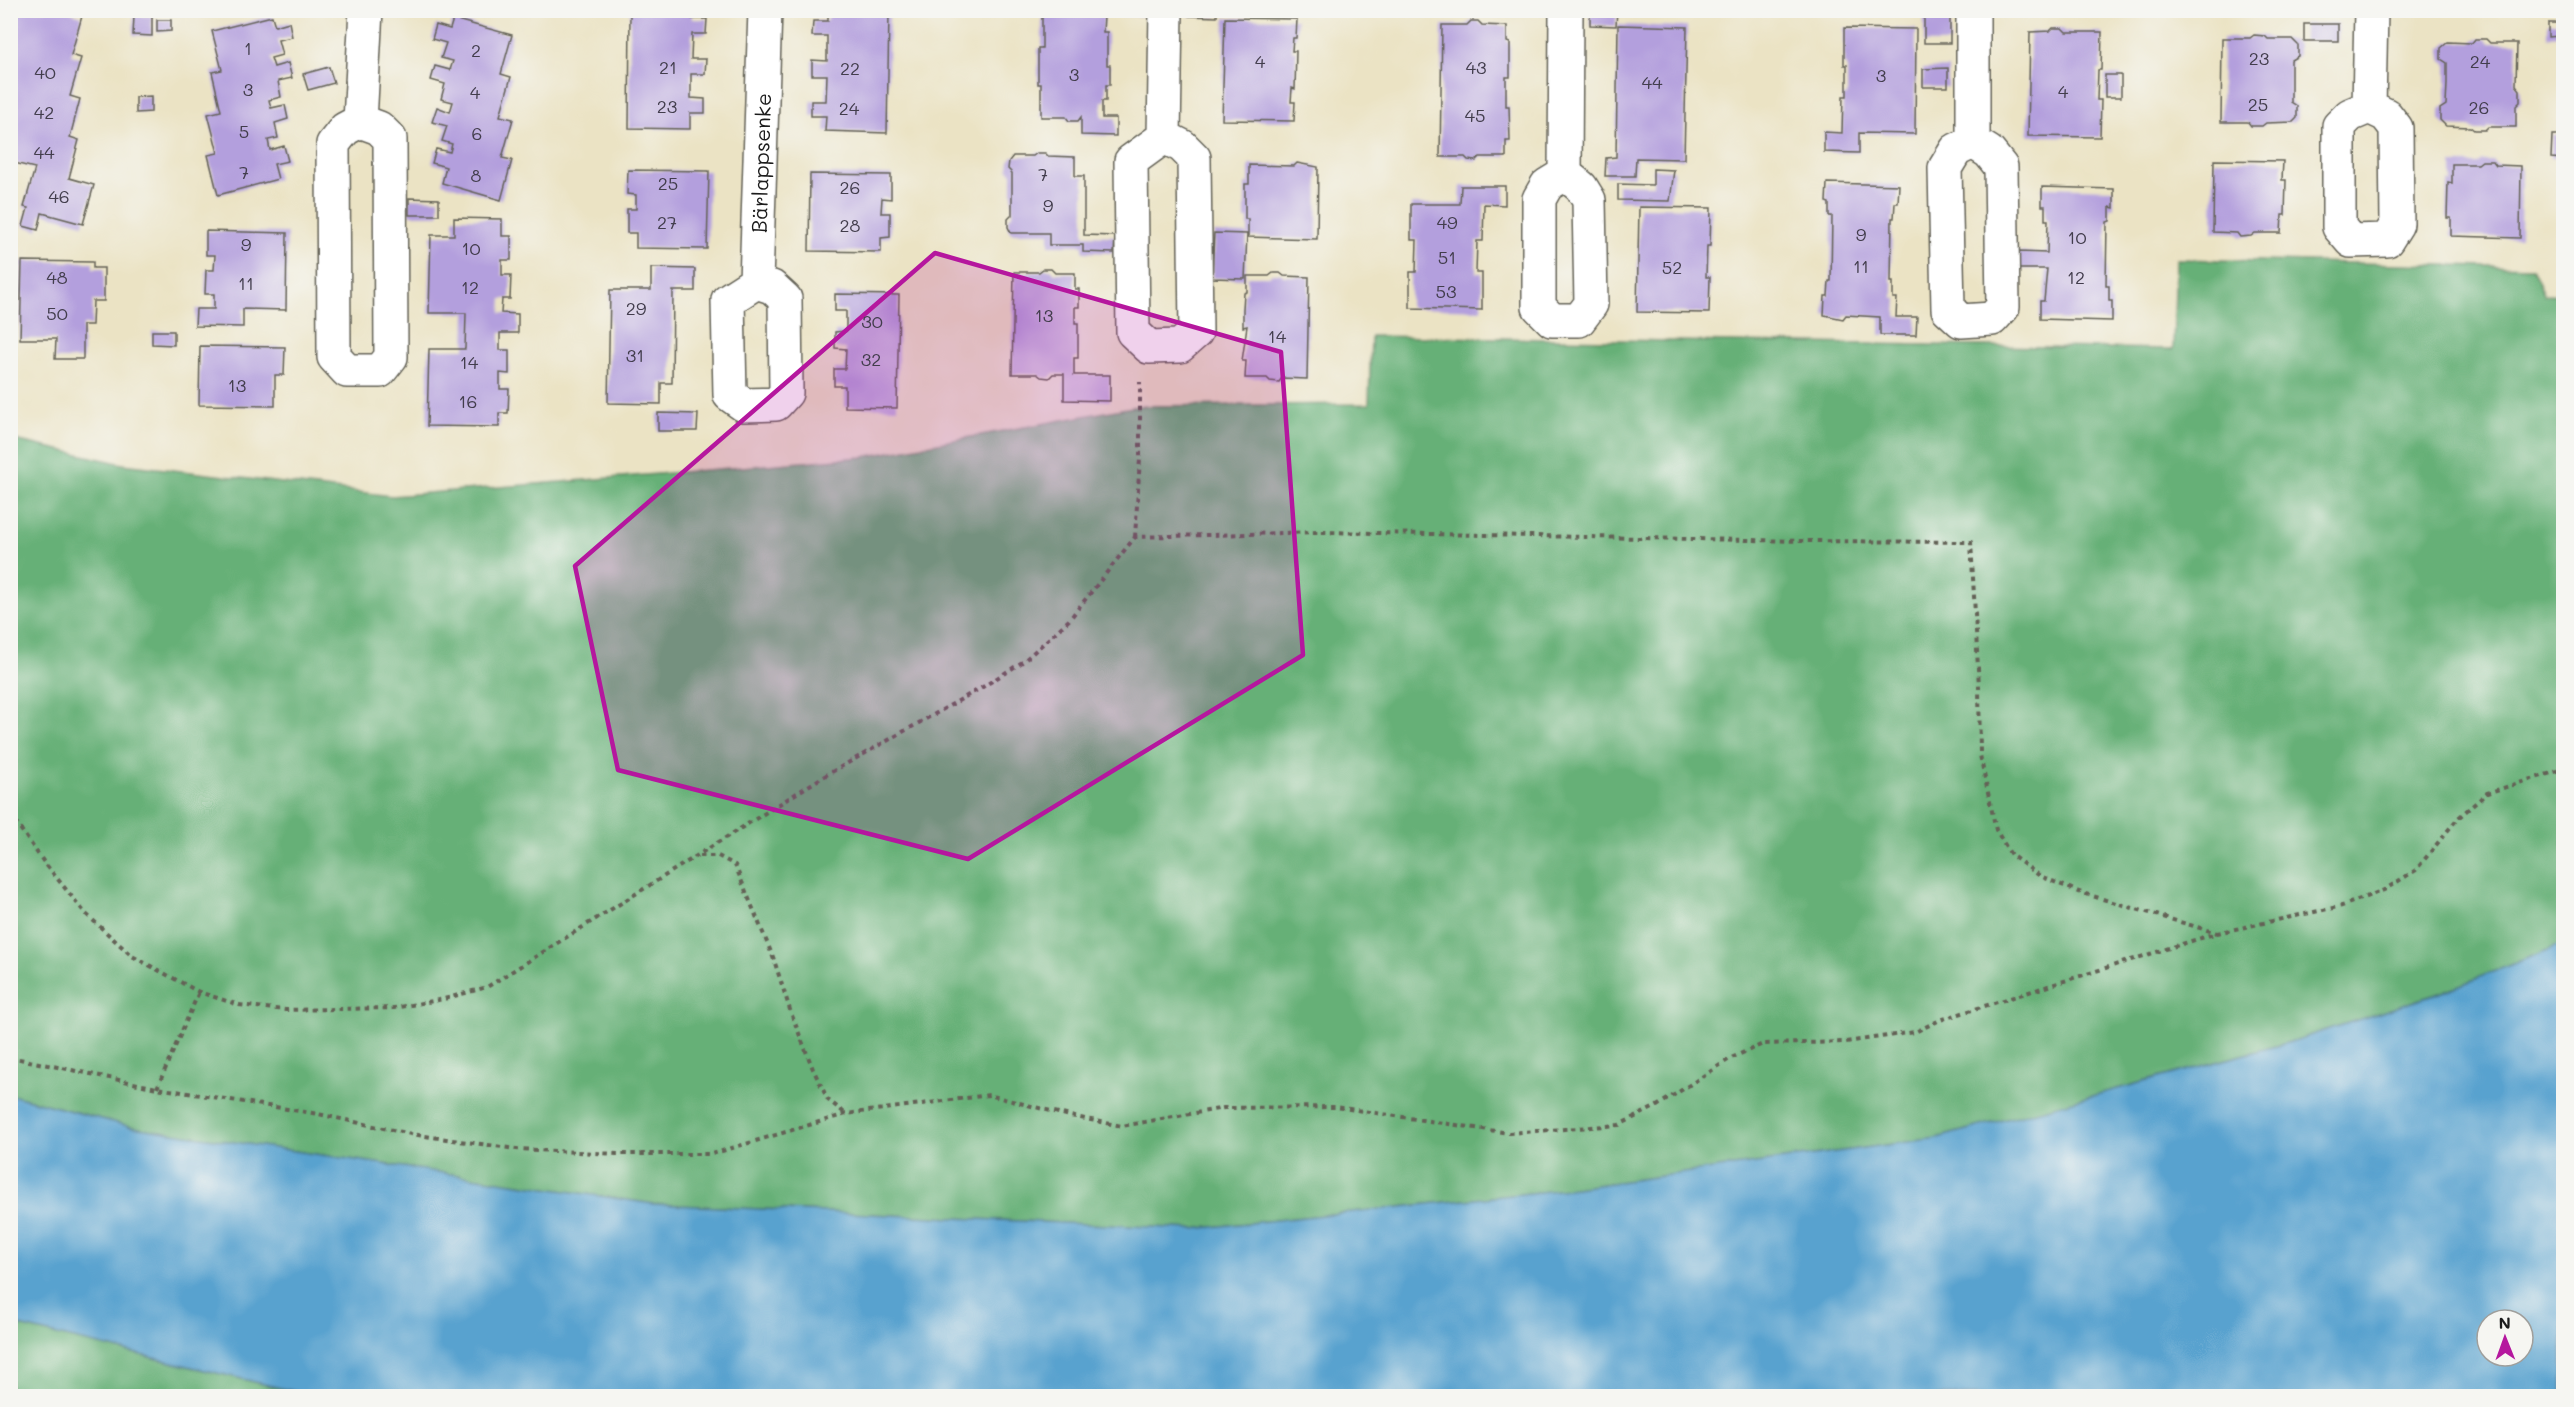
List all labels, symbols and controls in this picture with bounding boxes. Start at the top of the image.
house number: 1 [244,36,252,60]
house number: 2 [471,38,481,62]
house number: 23 [2249,46,2269,70]
house number: 4 [1255,49,1266,73]
house number: 24 [2470,49,2491,73]
house number: 21 [659,55,677,79]
house number: 43 [1465,55,1487,79]
house number: 22 [840,56,860,80]
house number: 40 [34,60,56,84]
house number: 3 [1069,62,1079,86]
house number: 3 [1876,63,1886,87]
house number: 44 [1641,70,1663,94]
house number: 3 [243,77,253,101]
house number: 4 [2058,79,2069,103]
house number: 4 [470,80,481,104]
house number: 25 [2248,92,2268,116]
street label: Bärlappsenke [744,93,776,233]
house number: 23 [657,94,677,118]
house number: 26 [2469,95,2489,119]
house number: 24 [839,96,860,120]
house number: 42 [34,100,54,124]
house number: 45 [1464,103,1486,127]
house number: 5 [239,119,249,143]
house number: 6 [472,121,482,145]
house number: 44 [33,140,55,164]
house number: 7 [239,160,249,184]
house number: 7 [1038,162,1048,186]
house number: 8 [471,163,482,187]
house number: 25 [658,171,678,195]
house number: 26 [840,175,860,199]
house number: 46 [48,184,70,208]
house number: 9 [1043,193,1054,217]
house number: 27 [657,210,677,234]
house number: 49 [1436,210,1458,234]
house number: 28 [840,213,861,237]
house number: 9 [1856,222,1867,246]
house number: 10 [2067,225,2087,249]
house number: 9 [241,232,252,256]
house number: 10 [461,236,481,260]
house number: 51 [1438,245,1456,269]
house number: 11 [1853,254,1869,278]
house number: 52 [1662,255,1682,279]
house number: 48 [46,265,68,289]
house number: 12 [2067,265,2085,289]
house number: 11 [238,271,254,295]
house number: 12 [461,275,479,299]
house number: 53 [1435,279,1457,303]
house number: 29 [626,296,647,320]
house number: 50 [46,301,68,325]
house number: 13 [1035,303,1053,327]
house number: 30 [861,309,883,333]
house number: 14 [1268,324,1287,348]
house number: 31 [626,343,644,367]
house number: 32 [861,347,881,371]
house number: 14 [460,350,479,374]
house number: 13 [228,373,246,397]
house number: 16 [459,389,477,413]
north arrow [2475,1308,2535,1368]
text: N [2498,1312,2511,1333]

